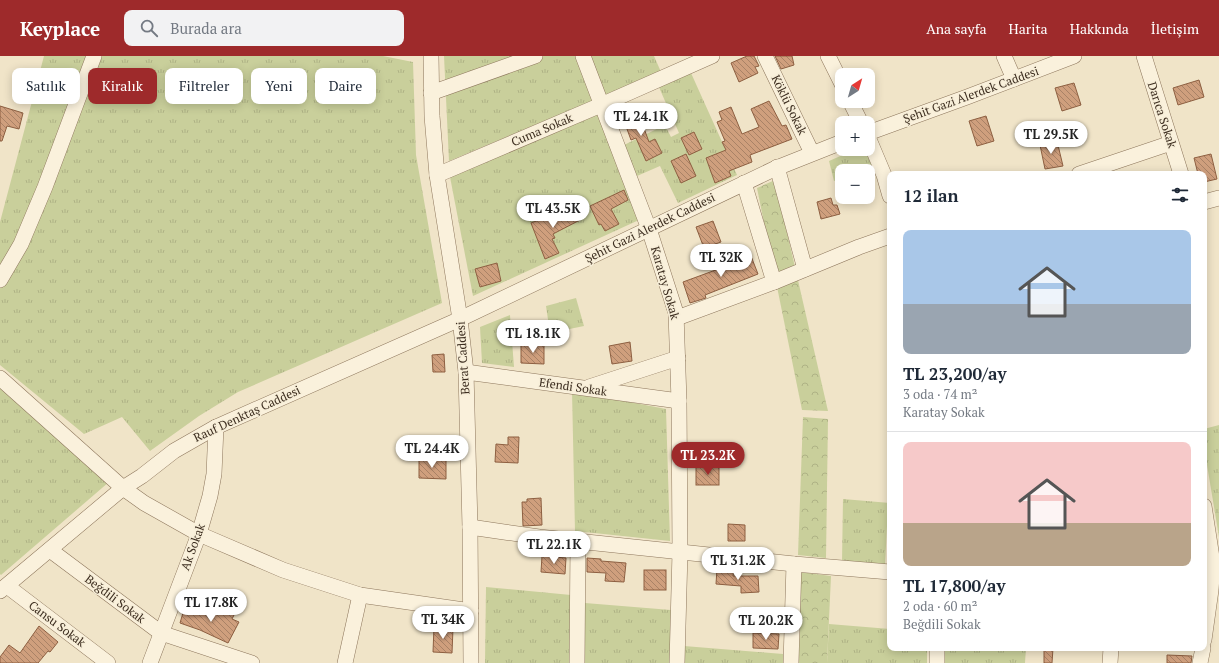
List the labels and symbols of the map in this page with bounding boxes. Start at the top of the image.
street label: Şehit Gazi Alerdek Caddesi [901,63,1041,126]
north arrow [835,68,875,108]
street label: Köklü Sokak [768,72,811,138]
street label: Darıca Sokak [1145,80,1180,151]
pin: TL 24.1K [600,103,682,137]
street label: Cuma Sokak [509,110,576,149]
pin: TL 29.5K [1010,121,1092,155]
street label: Şehit Gazi Alerdek Caddesi [582,189,718,266]
pin: TL 43.5K [512,195,594,229]
pin: TL 32K [688,244,754,278]
street label: Karatay Sokak [648,245,683,322]
pin: TL 18.1K [492,320,574,354]
street label: Berat Caddesi [452,321,473,395]
street label: Efendi Sokak [538,374,609,399]
street label: Rauf Denktaş Caddesi [191,382,303,445]
pin: TL 24.4K [391,435,473,469]
pin: TL 23.2K [667,442,749,476]
street label: Ak Sokak [177,521,208,572]
pin: TL 22.1K [513,531,595,565]
pin: TL 31.2K [697,547,779,581]
street label: Beğdili Sokak [82,571,149,627]
pin: TL 17.8K [170,589,252,623]
street label: Cansu Sokak [26,597,89,650]
pin: TL 34K [410,606,476,640]
pin: TL 20.2K [725,607,807,641]

